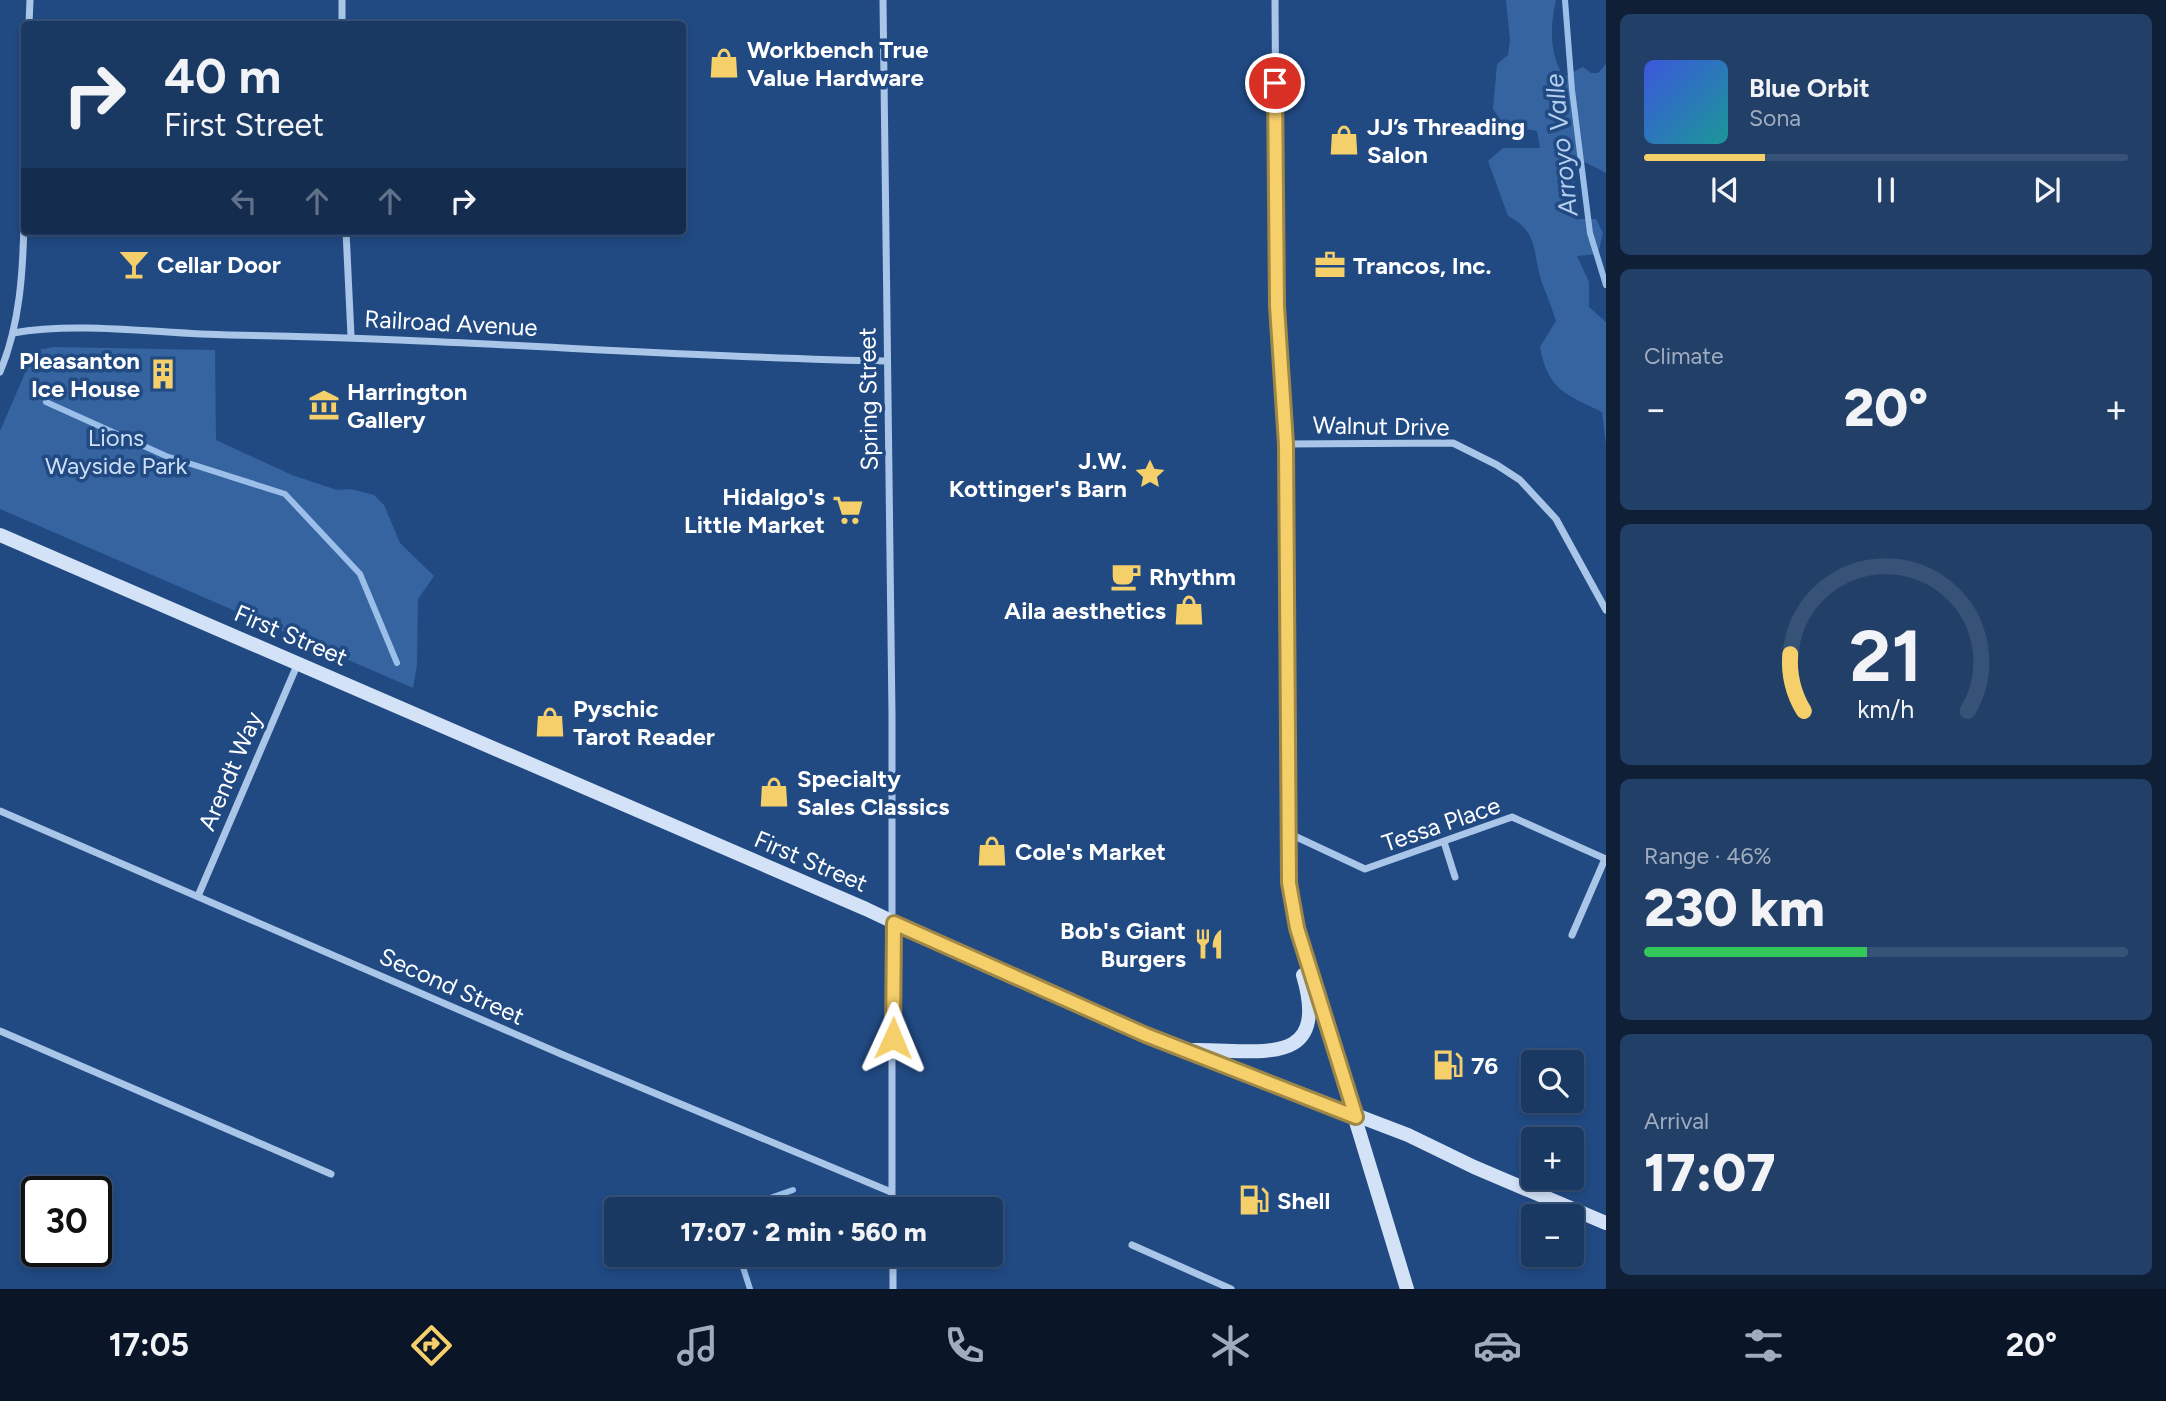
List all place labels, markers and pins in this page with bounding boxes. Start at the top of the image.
place label: Workbench True Value Hardware [747,35,928,92]
shop icon: Workbench True Value Hardware [707,46,741,80]
pin [1245,53,1305,113]
place label: JJ’s Threading Salon [1367,112,1525,169]
shop icon: JJ’s Threading Salon [1327,123,1361,157]
bar icon: Cellar Door [117,247,151,281]
office icon: Trancos, Inc. [1313,248,1347,282]
place label: Cellar Door [157,250,281,279]
place label: Trancos, Inc. [1353,251,1491,280]
place label: Pleasanton Ice House [19,346,140,403]
building icon: Pleasanton Ice House [146,357,180,391]
place label: Harrington Gallery [347,377,467,434]
museum icon: Harrington Gallery [307,388,341,422]
place label: J.W. Kottinger's Barn [949,446,1127,503]
place icon: J.W. Kottinger's Barn [1133,457,1167,491]
place label: Hidalgo's Little Market [684,482,825,539]
supermarket icon: Hidalgo's Little Market [831,493,865,527]
cafe icon: Rhythm [1109,559,1143,593]
place label: Rhythm [1149,562,1236,591]
shop icon: Aila aesthetics [1172,593,1206,627]
place label: Aila aesthetics [1004,596,1166,625]
place label: Pyschic Tarot Reader [573,694,715,751]
shop icon: Pyschic Tarot Reader [533,705,567,739]
place label: Specialty Sales Classics [797,764,949,821]
shop icon: Specialty Sales Classics [757,775,791,809]
shop icon: Cole's Market [975,834,1009,868]
place label: Cole's Market [1015,837,1166,866]
place label: Bob's Giant Burgers [1060,916,1186,973]
restaurant icon: Bob's Giant Burgers [1192,927,1226,961]
fuel station icon: 76 [1431,1048,1465,1082]
place label: 76 [1471,1051,1498,1080]
fuel station icon: Shell [1237,1183,1271,1217]
place label: Shell [1277,1186,1330,1215]

